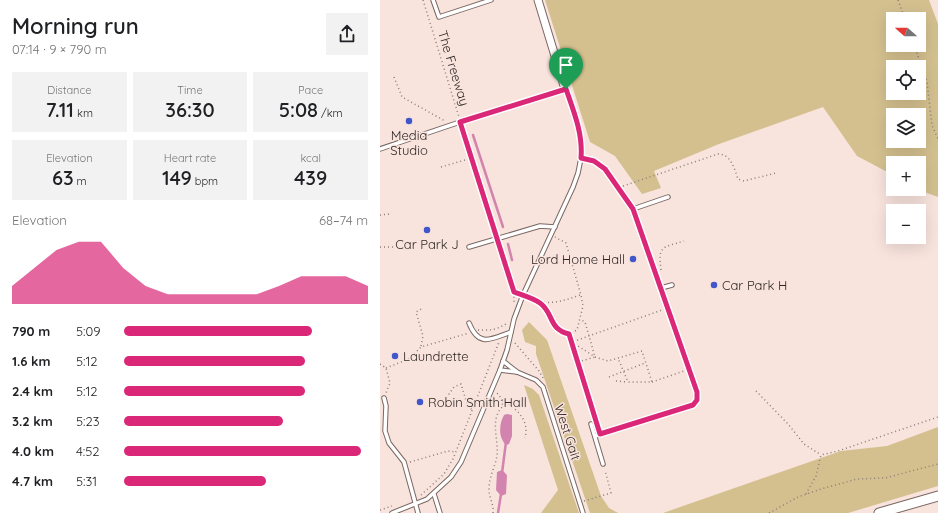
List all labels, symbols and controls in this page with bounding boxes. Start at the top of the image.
text: Morning run [12,12,139,40]
north arrow [886,12,926,52]
map controls [886,12,926,244]
button: share [326,13,368,55]
street label: The Freeway [435,28,473,108]
text: 07:14 · 9 × 790 m [12,41,107,57]
pin [549,48,583,89]
icon: arrive [555,54,577,76]
button: locate [886,60,926,100]
text: Distance [47,83,91,97]
text: Time [177,83,203,97]
text: Pace [298,83,323,97]
text: 7.11 [46,97,74,122]
text: 36:30 [165,97,215,122]
text: 5:08 [279,97,318,122]
text: km [74,106,93,120]
text: /km [318,106,343,120]
button: layers [886,108,926,148]
marker: Media Studio [404,116,414,126]
place label: Media Studio [390,127,428,158]
text: Elevation [46,151,93,165]
text: Heart rate [164,151,216,165]
text: kcal [300,151,321,165]
button: + [886,156,926,196]
text: 63 [52,165,74,190]
text: 149 [162,165,192,190]
text: 439 [294,165,327,190]
text: m [74,174,87,188]
text: bpm [192,174,218,188]
button: − [886,204,926,244]
text: Elevation [12,212,67,228]
text: 68–74 m [319,212,368,228]
marker: Car Park J [422,225,432,235]
place label: Car Park J [395,236,459,252]
place label: Lord Home Hall [531,251,625,267]
marker: Lord Home Hall [628,254,638,264]
place label: Car Park H [722,277,787,293]
marker: Car Park H [709,280,719,290]
text: 790 m [12,323,50,339]
text: 5:09 [76,323,101,339]
place label: Laundrette [403,348,469,364]
marker: Laundrette [390,351,400,361]
text: 1.6 km [12,353,51,369]
text: 5:12 [76,353,98,369]
text: 2.4 km [12,383,53,399]
text: 5:12 [76,383,98,399]
place label: Robin Smith Hall [428,394,527,410]
marker: Robin Smith Hall [415,397,425,407]
street label: West Gait [551,402,585,462]
text: 3.2 km [12,413,53,429]
text: 5:23 [76,413,100,429]
text: 4.0 km [12,443,54,459]
text: 4:52 [76,443,100,459]
text: 4.7 km [12,473,53,489]
text: 5:31 [76,473,97,489]

